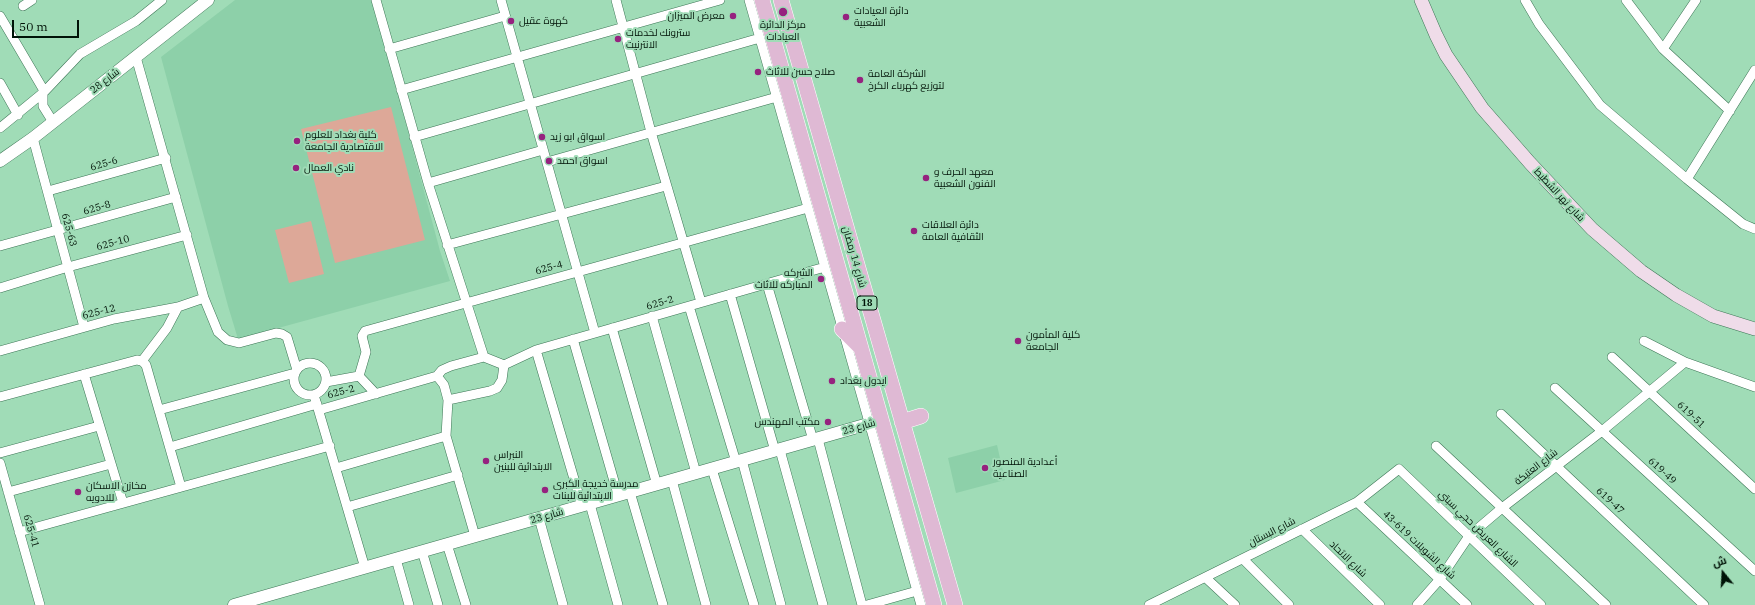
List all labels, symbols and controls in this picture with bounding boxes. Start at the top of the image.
place label: دائرة العيادات الشعبية [854,5,908,28]
marker: مركز الدائرة العيادات [777,6,789,18]
place label: معرض الميزان [668,10,725,22]
marker: معرض الميزان [728,11,738,21]
scale bar [14,12,81,38]
marker: دائرة العيادات الشعبية [841,12,851,22]
place label: كهوة عقيل [519,15,568,27]
marker: كهوة عقيل [506,16,516,26]
text: 50 m [19,19,48,34]
place label: مركز الدائرة العيادات [760,19,806,42]
place label: سترونك لخدمات الانترنيت [626,27,690,50]
marker: سترونك لخدمات الانترنيت [613,34,623,44]
street label: شارع 28 [88,66,122,96]
place label: صلاح حسن للاثاث [766,66,835,78]
marker: صلاح حسن للاثاث [753,67,763,77]
place label: الشركة العامة لتوزيع كهرباء الكرخ [868,68,944,92]
marker: الشركة العامة لتوزيع كهرباء الكرخ [855,75,865,85]
place label: كلية بغداد للعلوم الاقتصادية الجامعة [305,129,383,152]
place label: اسواق ابو زيد [550,131,605,143]
marker: اسواق ابو زيد [537,132,547,142]
marker: كلية بغداد للعلوم الاقتصادية الجامعة [292,136,302,146]
street label: 625-6 [89,154,119,174]
place label: اسواق احمد [557,155,608,167]
marker: اسواق احمد [544,156,554,166]
place label: نادي العمال [304,162,354,174]
marker: نادي العمال [291,163,301,173]
place label: معهد الحرف و الفنون الشعبية [934,166,996,190]
street label: شارع نهر الشطيط [1531,166,1587,224]
marker: معهد الحرف و الفنون الشعبية [921,173,931,183]
street label: 625-8 [82,198,112,218]
street label: 625-63 [59,212,79,248]
place label: دائرة العلاقات الثقافية العامة [922,219,984,242]
street label: شارع 14 رمضان [840,225,868,289]
marker: دائرة العلاقات الثقافية العامة [909,226,919,236]
street label: 625-10 [95,233,131,253]
street label: 625-4 [534,259,564,277]
place label: الشركه المباركه للاثاث [755,267,813,290]
marker: الشركه المباركه للاثاث [816,274,826,284]
street label: 625-2 [645,293,675,313]
road number: 18 [857,296,877,310]
street label: 625-12 [81,302,117,322]
place label: كلية المأمون الجامعة [1026,329,1080,352]
marker: كلية المأمون الجامعة [1013,336,1023,346]
place label: ايدول بغداد [840,375,887,387]
marker: ايدول بغداد [827,376,837,386]
street label: 625-2 [326,383,356,401]
street label: 619-51 [1675,399,1707,431]
place label: مكتب المهندس [754,416,820,428]
marker: مكتب المهندس [823,417,833,427]
street label: شارع 23 [841,417,877,437]
street label: شارع العتيکة [1512,446,1560,488]
place label: النبراس الابتدائية للبنين [494,449,552,472]
street label: 619-49 [1645,455,1679,487]
marker: النبراس الابتدائية للبنين [481,456,491,466]
place label: أعدادية المنصور الصناعية [993,456,1057,480]
marker: أعدادية المنصور الصناعية [980,463,990,473]
place label: مدرسة خديجة الكبرى الابتدائية للبنات [553,478,638,502]
place label: مخازن الاسكان للادويه [86,480,147,504]
marker: مدرسة خديجة الكبرى الابتدائية للبنات [540,485,550,495]
street label: 619-47 [1594,485,1626,517]
marker: مخازن الاسكان للادويه [73,487,83,497]
street label: الشارع العريض حجي سبتي [1436,488,1520,570]
street label: شارع 23 [529,506,565,526]
street label: شارع الشويلات 619-43 [1380,508,1458,582]
street label: 625-41 [21,513,41,549]
street label: شارع البستان [1246,515,1298,549]
street label: شارع الاتحاد [1327,538,1369,580]
north arrow [1703,553,1743,593]
text: ش [1710,553,1728,570]

